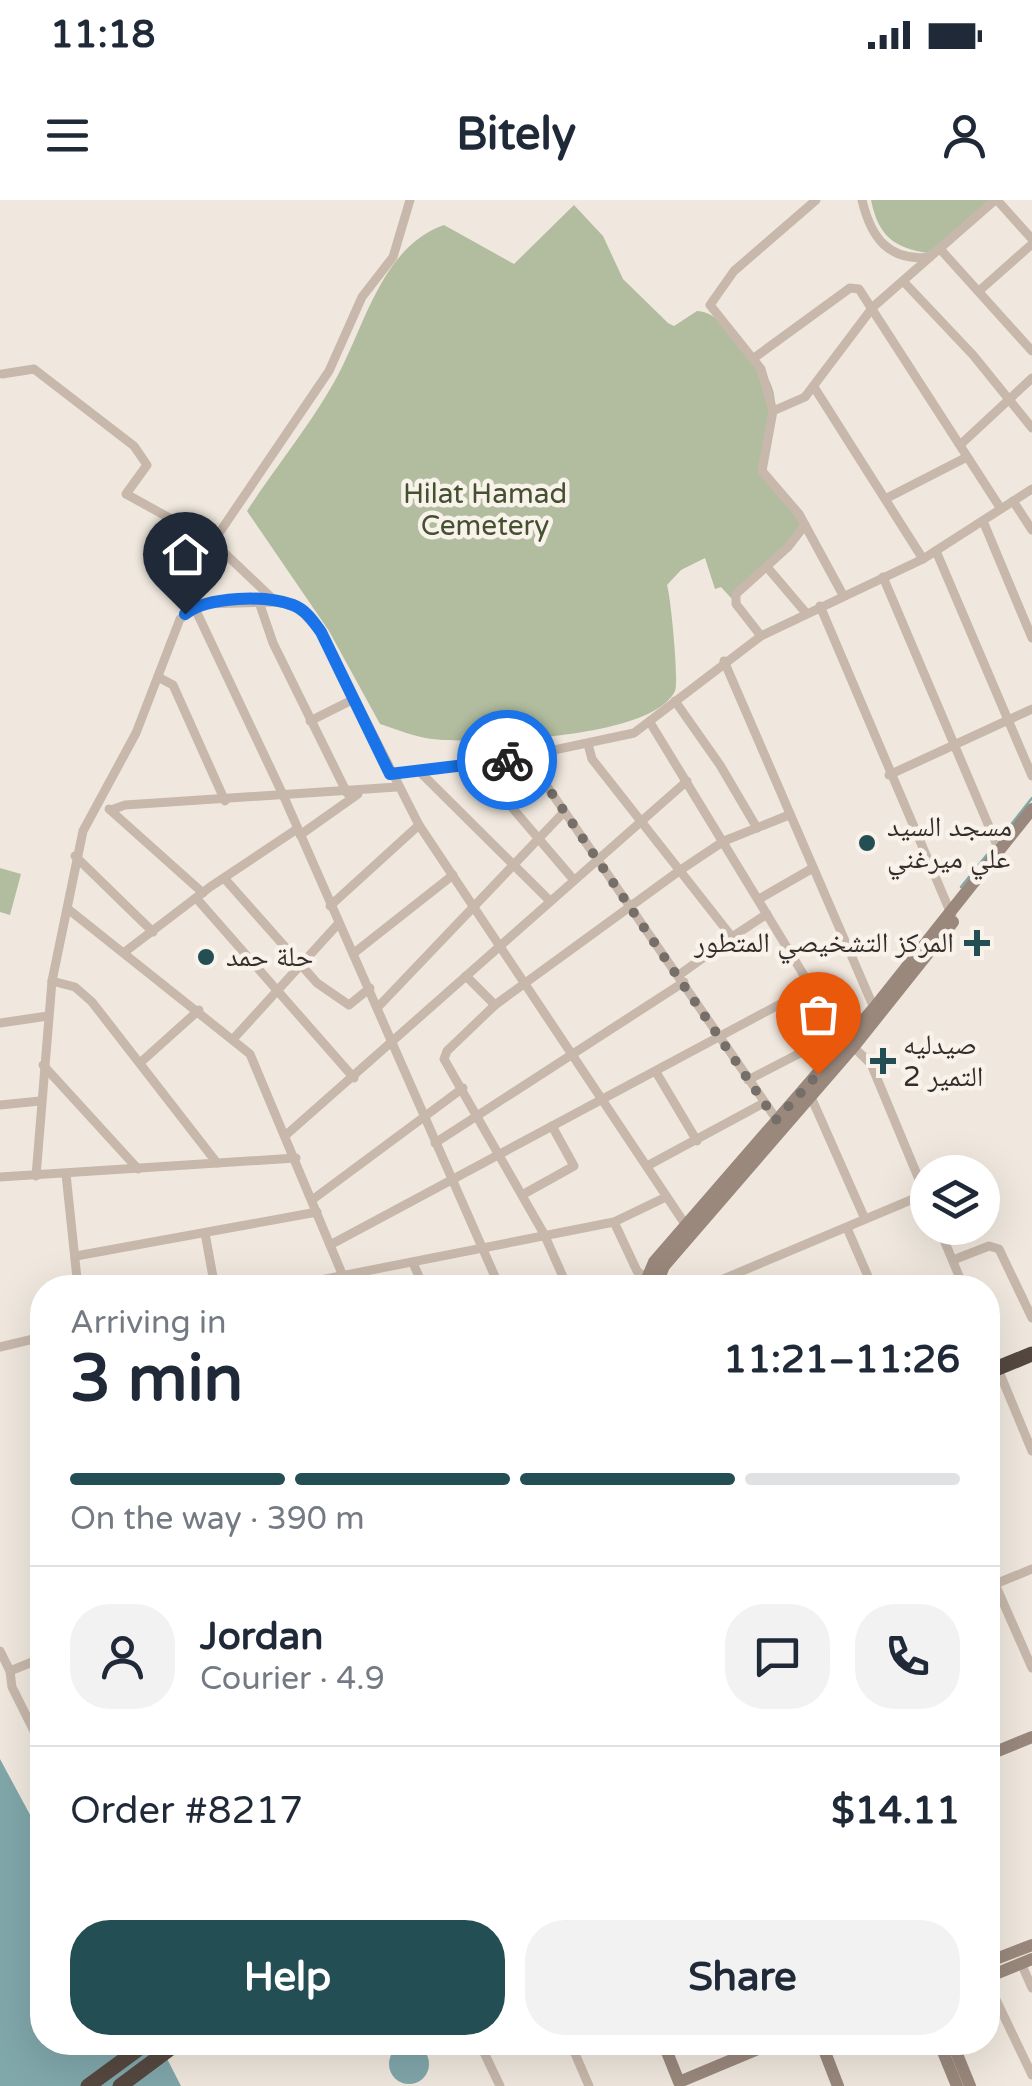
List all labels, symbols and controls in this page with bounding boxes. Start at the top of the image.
text: 11:18 [50,12,155,58]
icon: menu [40,108,95,163]
text: Bitely [456,108,576,162]
icon: person [937,108,992,163]
park label: Hilat Hamad Cemetery [403,477,567,543]
pin [143,512,228,615]
icon: home [158,527,213,582]
courier [457,710,557,810]
icon: bike [480,733,535,788]
place label: مسجد السيد علي ميرغني [887,810,1012,881]
marker: مسجد السيد علي ميرغني [856,832,878,854]
place label: المركز التشخيصي المتطور [693,926,954,965]
marker: المركز التشخيصي المتطور [964,930,990,956]
place label: حلة حمد [226,940,313,974]
marker: حلة حمد [195,946,217,968]
pin [776,972,861,1075]
icon: bag [791,987,846,1042]
place label: صيدليه التمير 2 [903,1028,984,1094]
marker: صيدليه التمير 2 [872,1050,894,1072]
map controls [910,1155,1000,1245]
button: layers [910,1155,1000,1245]
text: Arriving in [70,1304,227,1342]
text: 11:21–11:26 [723,1337,960,1383]
text: 3 min [70,1340,243,1419]
text: On the way · 390 m [70,1500,365,1538]
button: person [70,1604,175,1709]
button: chat [725,1604,830,1709]
button: phone [855,1604,960,1709]
text: Jordan [200,1614,323,1660]
text: Courier · 4.9 [200,1660,385,1698]
text: Order #8217 [70,1788,303,1834]
text: $14.11 [831,1788,960,1834]
button: Help [70,1920,505,2035]
button: Share [525,1920,960,2035]

